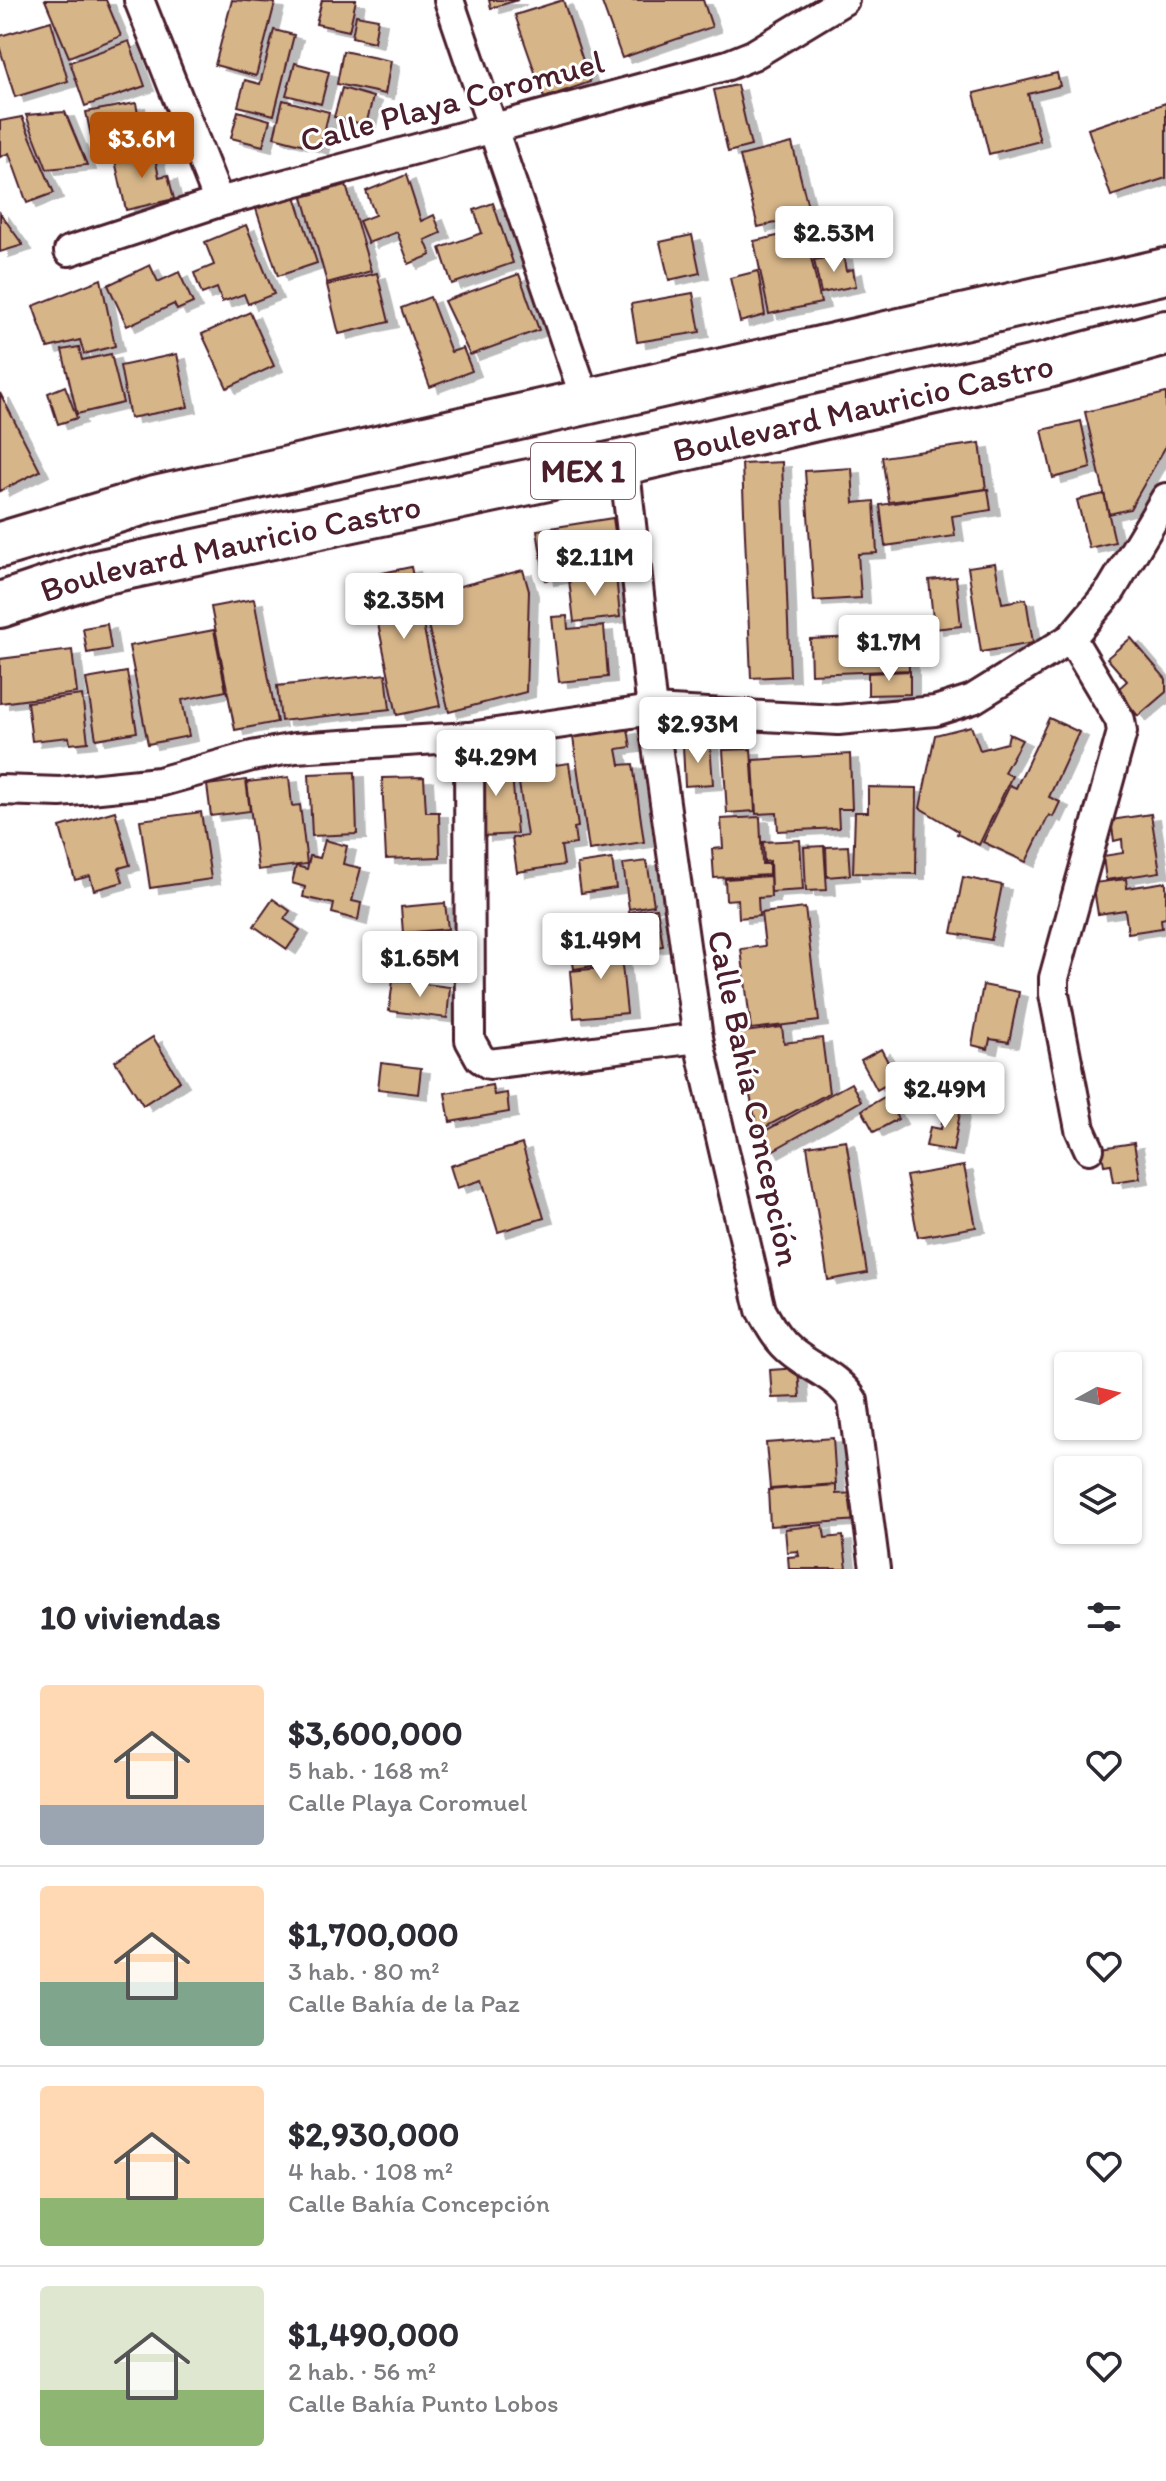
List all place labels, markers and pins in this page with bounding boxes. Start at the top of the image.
pin: $3.6M [86,112,198,180]
pin: $2.53M [769,206,899,274]
pin: $2.11M [530,530,660,598]
pin: $2.35M [339,573,469,641]
pin: $1.7M [833,615,945,683]
pin: $2.93M [633,697,763,765]
pin: $4.29M [431,730,561,798]
pin: $1.49M [536,913,666,981]
pin: $1.65M [355,931,485,999]
pin: $2.49M [880,1062,1010,1130]

